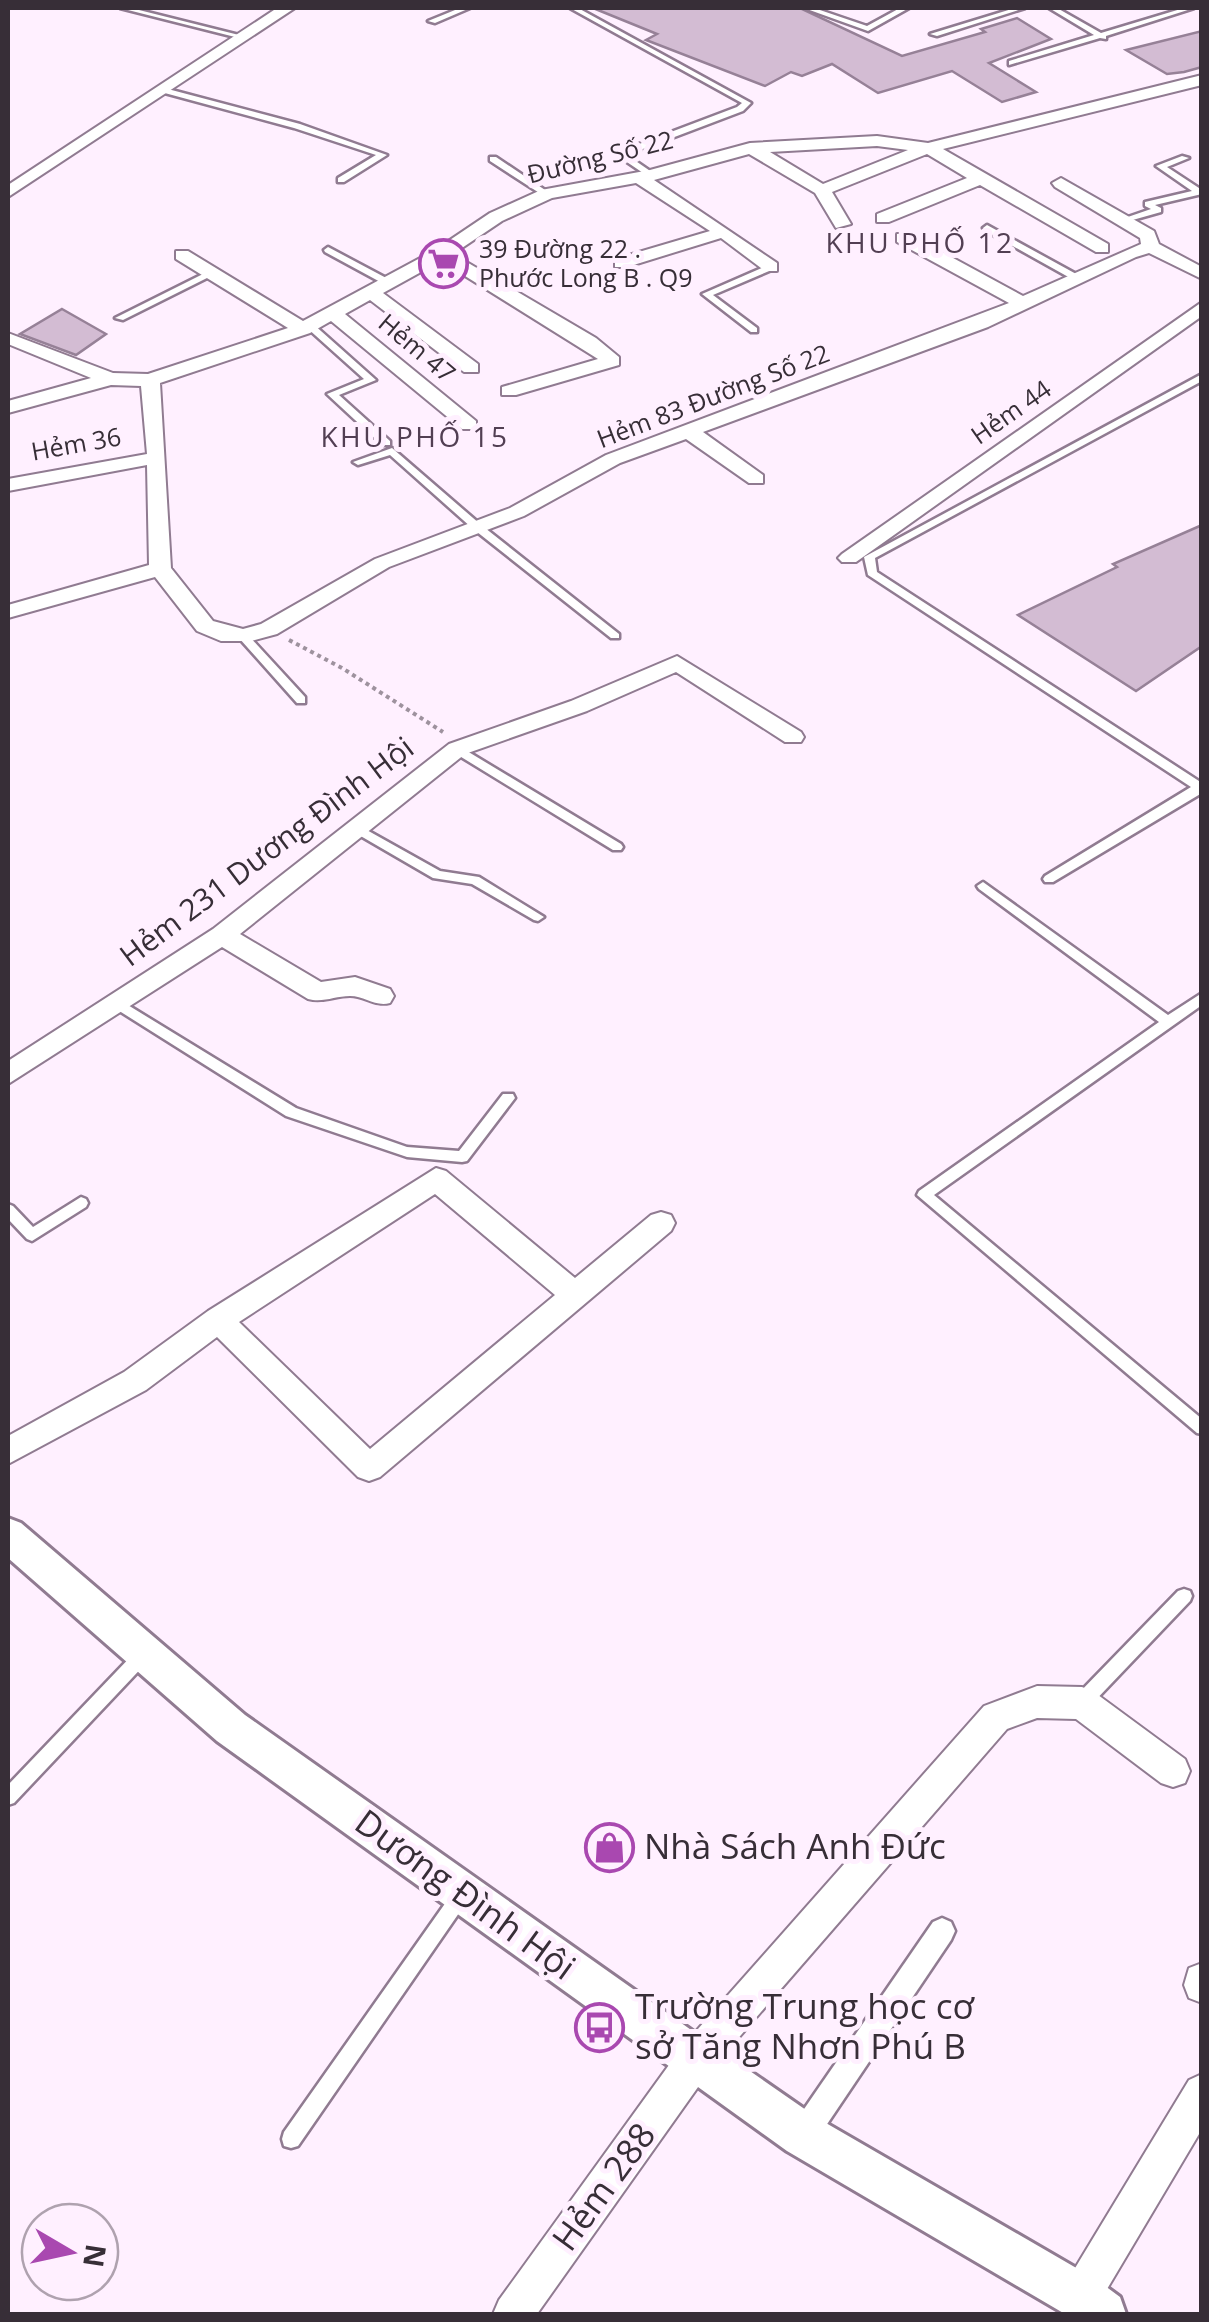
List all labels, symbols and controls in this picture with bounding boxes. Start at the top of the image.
street label: Đường Số 22 [523,121,676,191]
district label: KHU PHỐ 12 [825,223,1015,261]
place label: 39 Đường 22 . Phước Long B . Q9 [479,231,693,294]
supermarket icon: 39 Đường 22 . Phước Long B . Q9 [418,237,470,289]
street label: Hẻm 47 [372,305,463,389]
street label: Hẻm 83 Đường Số 22 [592,335,834,455]
street label: Hẻm 44 [964,371,1057,451]
district label: KHU PHỐ 15 [320,417,510,455]
street label: Hẻm 36 [28,418,123,468]
street label: Hẻm 231 Dương Đình Hội [111,727,421,975]
street label: Dương Đình Hội [346,1798,585,1990]
shop icon: Nhà Sách Anh Đức [583,1821,635,1873]
place label: Nhà Sách Anh Đức [644,1822,946,1869]
place label: Trường Trung học cơ sở Tăng Nhơn Phú B [635,1982,975,2069]
bus stop icon: Trường Trung học cơ sở Tăng Nhơn Phú B [574,2001,626,2053]
street label: Hẻm 288 [541,2113,665,2259]
north arrow [20,2202,120,2302]
text: N [75,2242,116,2270]

